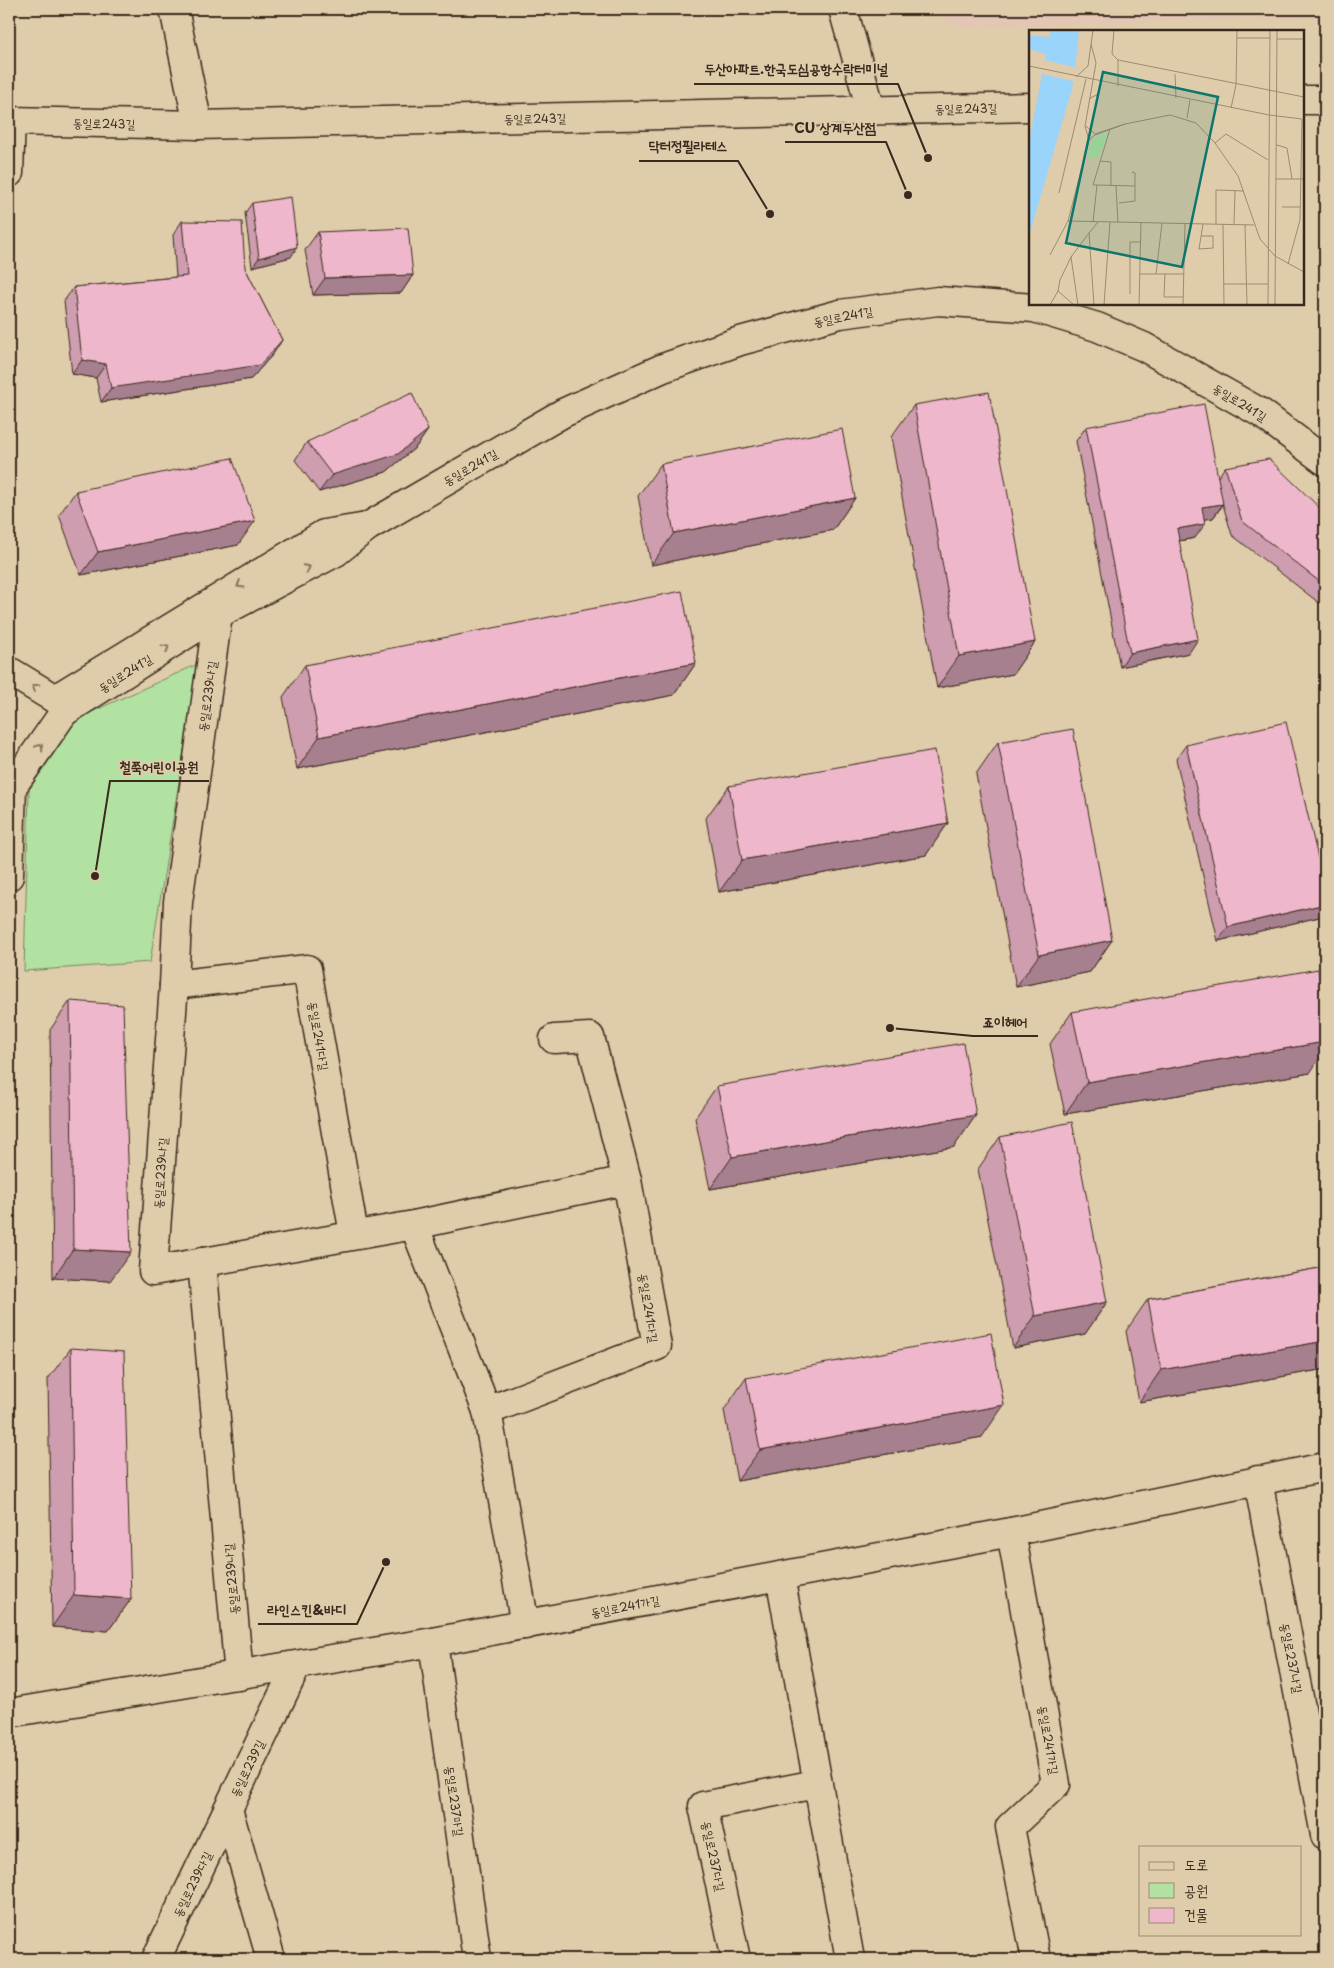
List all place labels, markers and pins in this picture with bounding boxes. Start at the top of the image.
callout: 두산아파트.한국도심공항수락터미널 [694,55,898,84]
callout: CU 상계두산점 [785,113,886,142]
callout: 닥터정필라테스 [639,132,738,161]
callout: 철쭉어린이공원 [110,752,209,781]
callout: 죠이헤어 [973,1007,1038,1036]
callout: 라인스킨&바디 [258,1595,357,1624]

